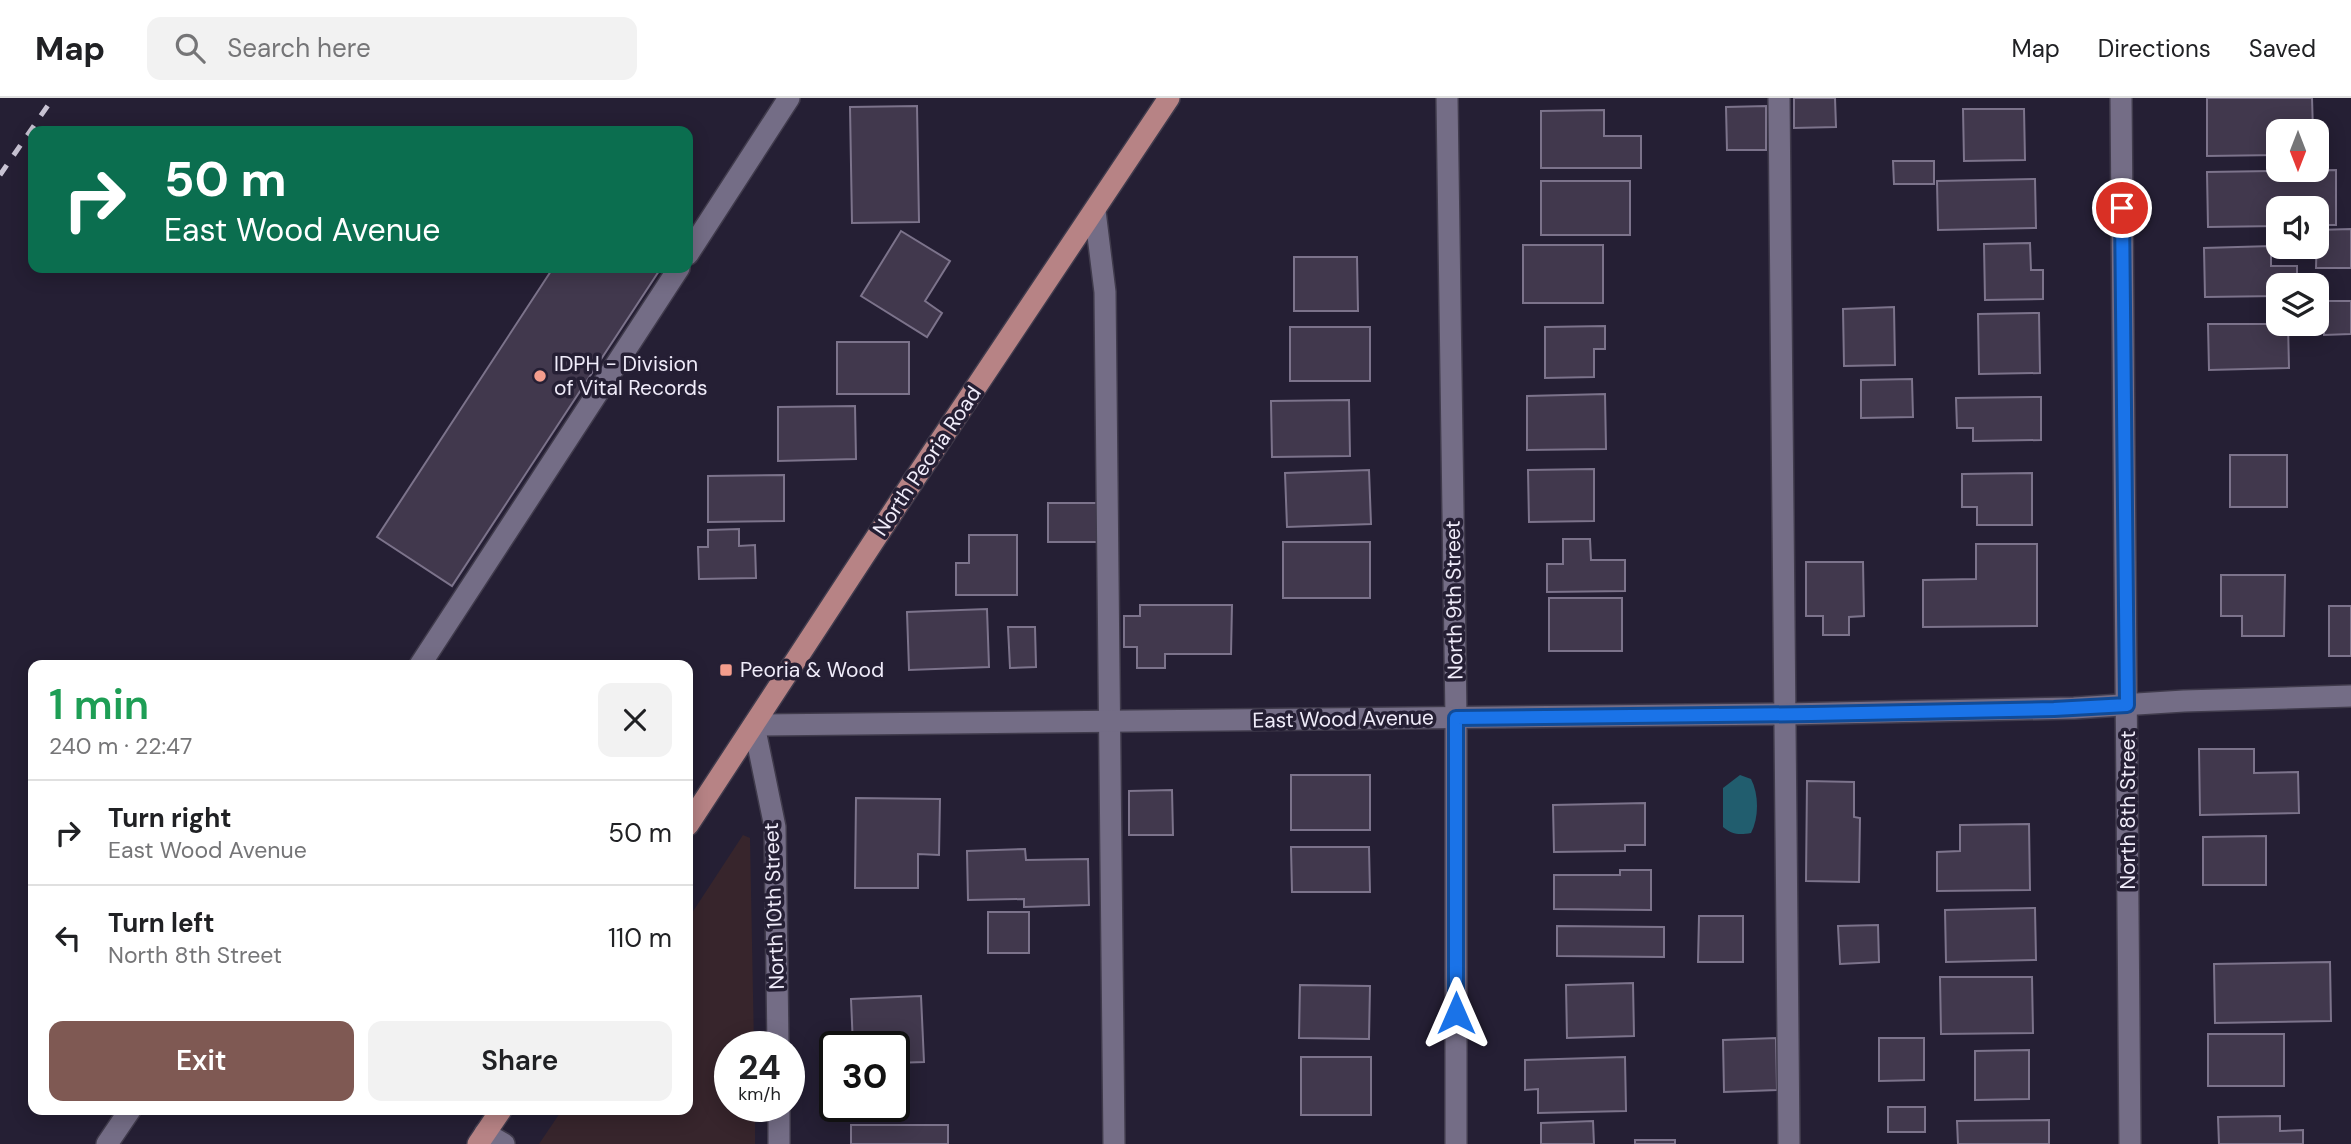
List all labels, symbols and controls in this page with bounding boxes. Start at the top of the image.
search box [147,17,637,80]
text: Map [35,27,105,70]
icon: search [171,29,209,67]
text: Search here [227,31,371,65]
text: Map [2012,33,2060,64]
text: Directions [2098,33,2211,64]
text: Saved [2249,33,2316,64]
north arrow [2266,119,2329,182]
map controls [2266,119,2329,336]
text: 50 m [164,147,287,211]
icon: right [49,154,140,245]
pin [2092,178,2152,238]
icon: arrive [2103,189,2141,227]
button: sound [2266,196,2329,259]
text: East Wood Avenue [164,209,441,251]
button: layers [2266,273,2329,336]
place label: IDPH - Division of Vital Records [554,350,708,402]
marker: IDPH - Division of Vital Records [532,368,548,384]
street label: North Peoria Road [866,381,988,541]
street label: North 9th Street [1439,520,1469,680]
place label: Peoria & Wood [740,656,884,684]
marker: Peoria & Wood [718,662,734,678]
text: 1 min [49,677,149,732]
button: close [598,683,672,757]
street label: East Wood Avenue [1252,703,1434,735]
text: 240 m · 22:47 [49,731,192,761]
street label: North 8th Street [2114,731,2142,889]
text: Turn right [108,801,232,835]
icon: right [49,814,87,852]
text: 50 m [608,816,672,850]
street label: North 10th Street [757,822,791,990]
text: East Wood Avenue [108,835,307,865]
text: Turn left [108,906,215,940]
icon: left [49,919,87,957]
text: 110 m [608,921,672,955]
text: North 8th Street [108,940,282,970]
position arrow [1419,976,1493,1050]
button: Exit [49,1021,354,1101]
button: Share [368,1021,672,1101]
speed limit sign: 30 [819,1031,910,1122]
text: 24 [738,1044,781,1090]
text: km/h [738,1082,781,1106]

